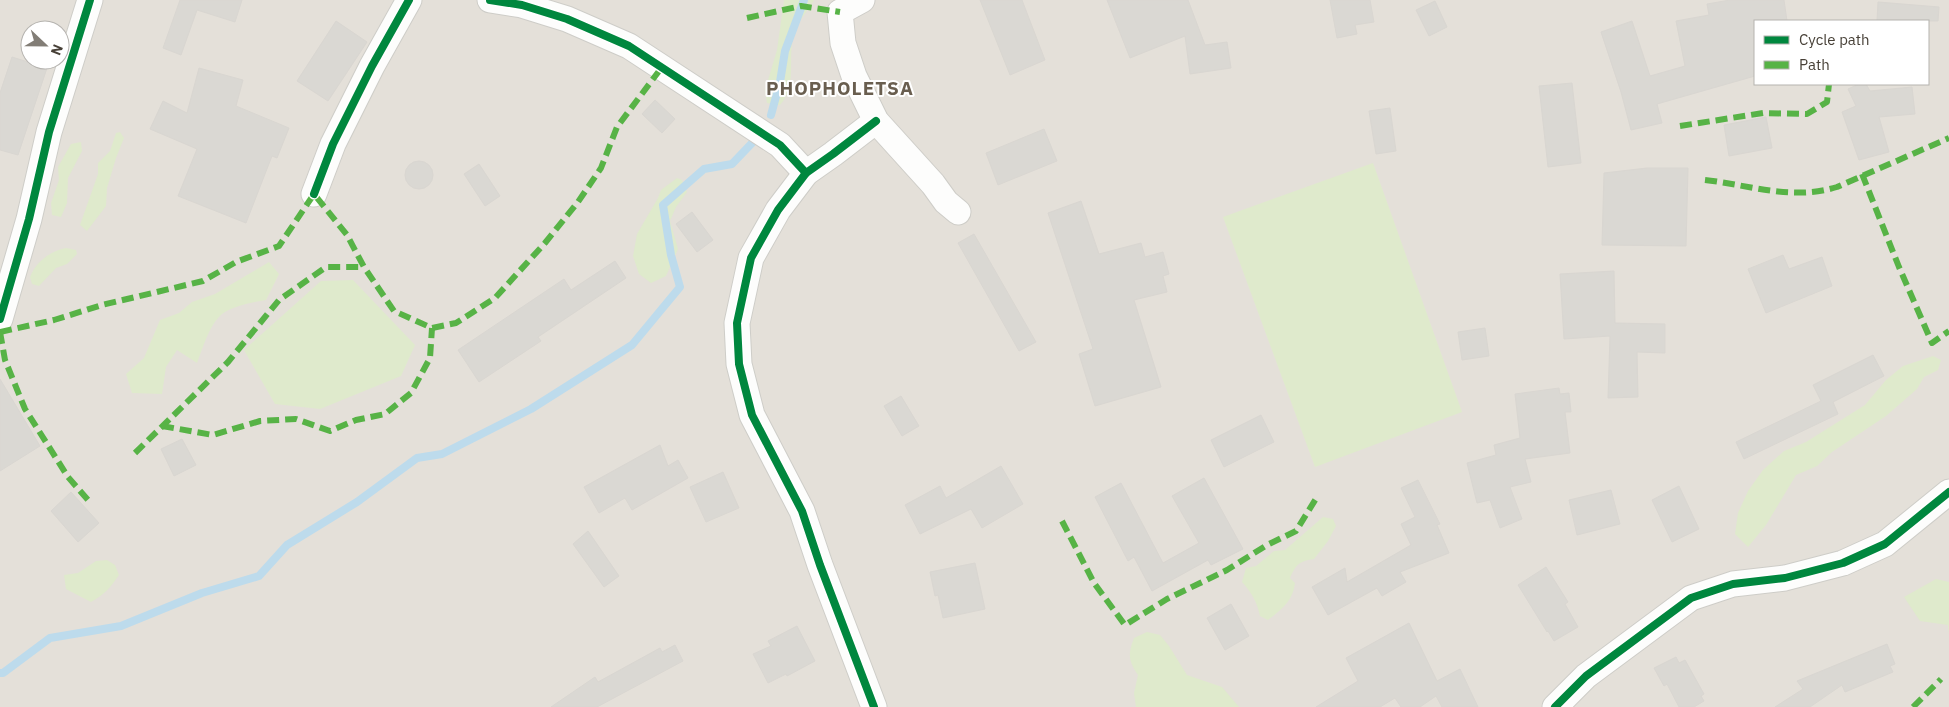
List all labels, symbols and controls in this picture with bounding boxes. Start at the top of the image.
north arrow [20,20,70,70]
legend [1754,20,1929,85]
text: Cycle path [1799,30,1870,49]
text: N [47,42,67,58]
text: Path [1799,55,1830,74]
district label: PHOPHOLETSA [766,76,914,100]

